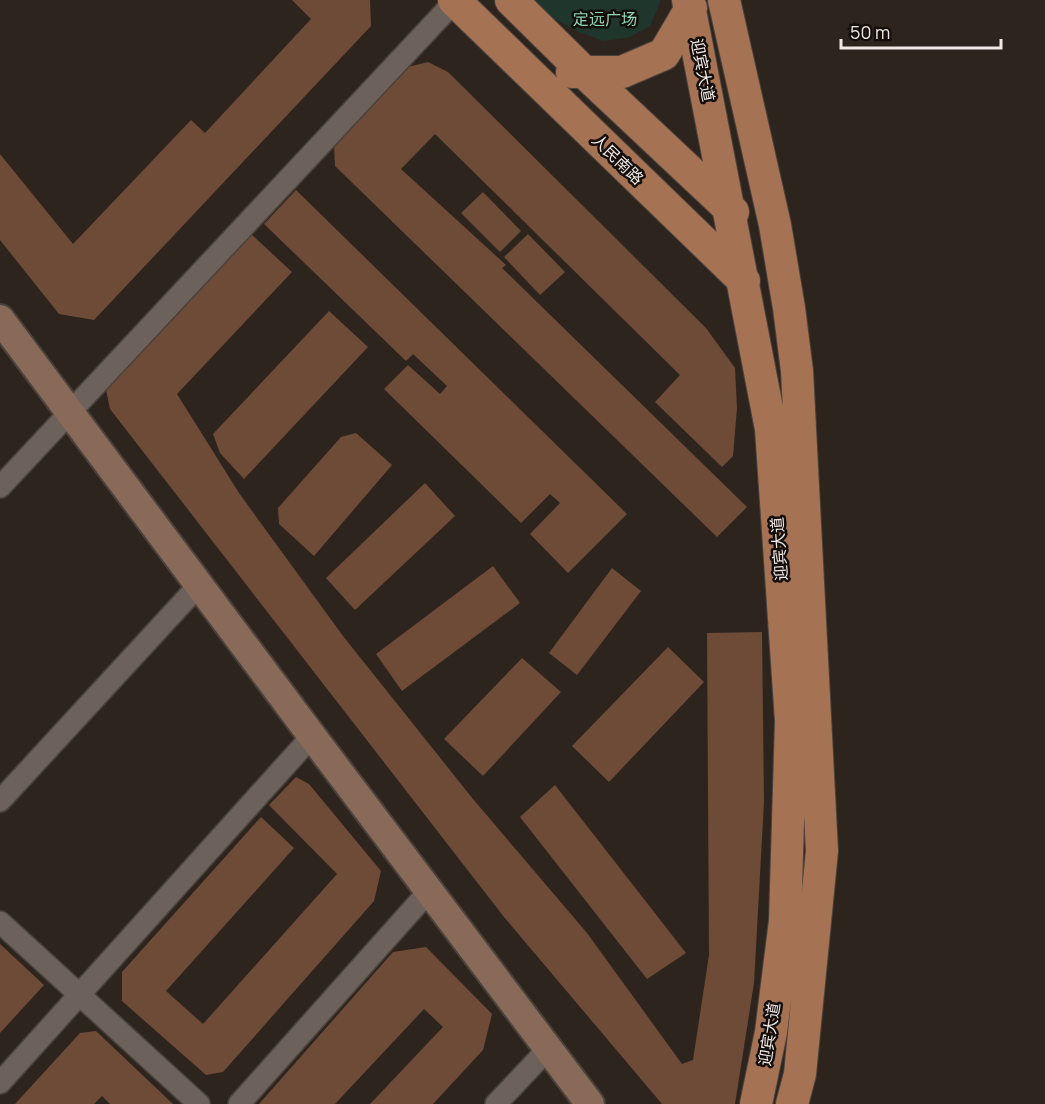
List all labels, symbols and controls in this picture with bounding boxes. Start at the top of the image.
park label: 定远广场 [573,8,637,30]
scale bar [841,12,1002,50]
text: 50 m [850,20,890,44]
street label: 迎宾大道 [686,36,720,104]
street label: 人民南路 [587,129,649,189]
street label: 迎宾大道 [766,516,792,582]
street label: 迎宾大道 [753,1001,785,1067]

